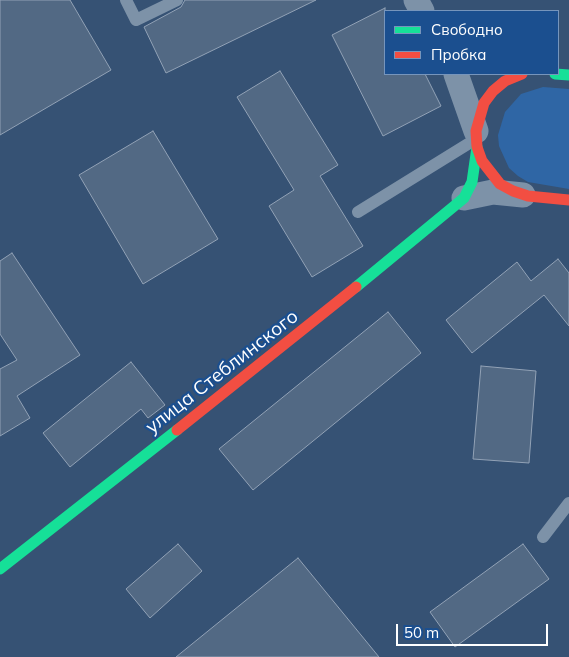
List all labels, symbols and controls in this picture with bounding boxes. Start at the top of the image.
legend [384,10,559,75]
text: Свободно [431,20,503,39]
text: Пробка [431,45,486,64]
street label: улица Стеблинского [141,305,303,439]
scale bar [399,614,552,646]
text: 50 m [404,623,439,642]

